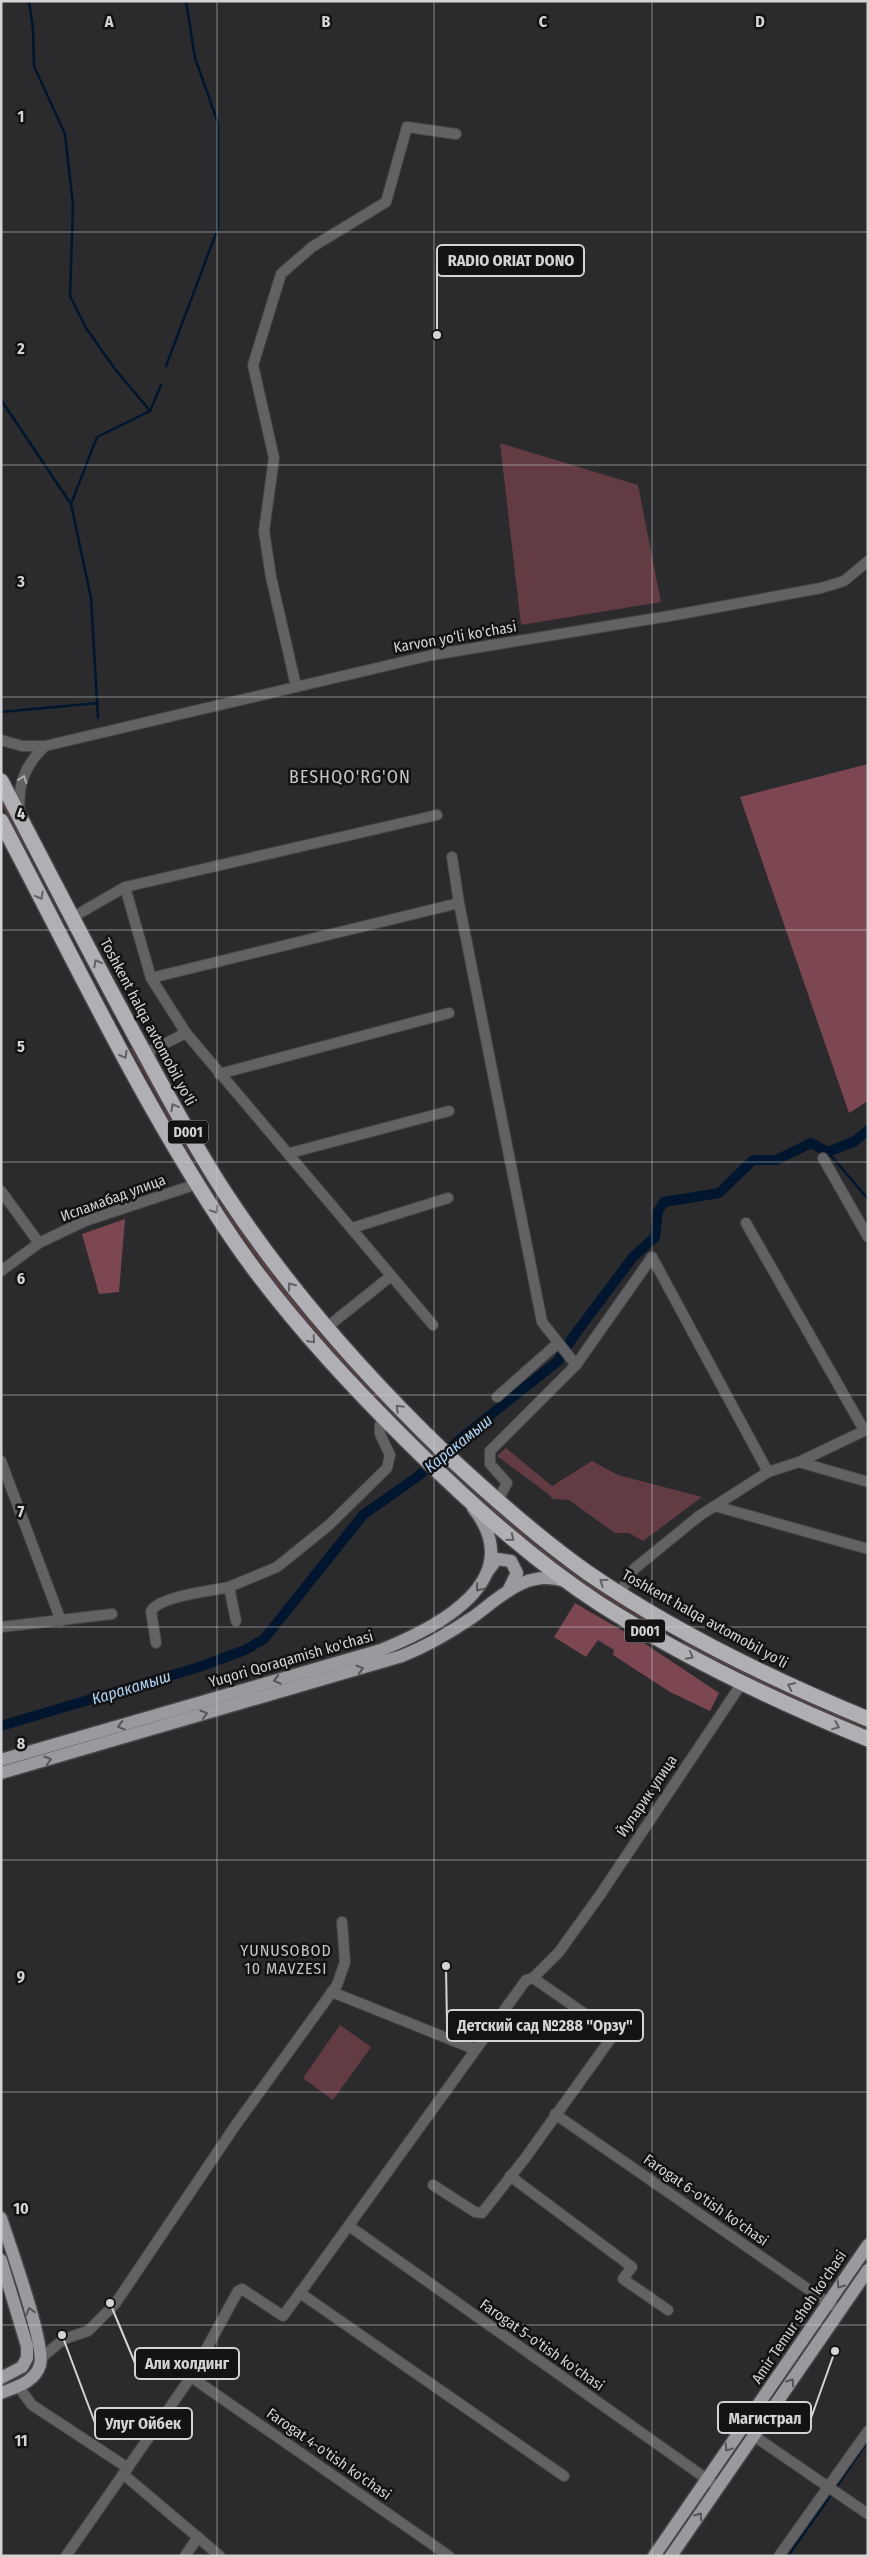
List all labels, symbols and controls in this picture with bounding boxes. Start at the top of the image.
text: A [104,12,114,31]
text: B [322,12,331,31]
text: C [539,12,548,31]
text: D [755,12,765,31]
text: 1 [18,107,24,126]
callout: RADIO ORIAT DONO [437,245,584,276]
text: RADIO ORIAT DONO [448,251,574,270]
text: 2 [16,339,25,358]
text: 3 [16,572,25,591]
street label: Karvon yo‘li ko'chasi [392,617,518,657]
district label: BESHQO'RG'ON [289,766,411,788]
one-way arrow [17,775,27,784]
text: 4 [17,804,25,823]
one-way arrow [34,890,44,899]
street label: Toshkent halqa avtomobil yo'li [96,935,200,1109]
one-way arrow [93,960,103,969]
text: 5 [17,1037,25,1056]
one-way arrow [118,1049,128,1058]
one-way arrow [170,1103,180,1112]
road number: D001 [168,1120,208,1144]
street label: Исламабад улица [58,1171,168,1225]
one-way arrow [208,1205,218,1214]
text: 6 [17,1269,25,1288]
one-way arrow [289,1283,297,1292]
one-way arrow [307,1334,316,1343]
one-way arrow [396,1404,405,1413]
water label: Каракамыш [421,1410,496,1476]
text: 7 [18,1502,25,1521]
one-way arrow [505,1532,514,1540]
street label: Toshkent halqa avtomobil yo'li [619,1566,791,1672]
one-way arrow [599,1579,608,1589]
one-way arrow [476,1582,484,1591]
road number: D001 [625,1620,665,1642]
street label: Yuqori Qoraqamish ko'chasi [207,1627,375,1691]
one-way arrow [685,1650,694,1660]
one-way arrow [356,1664,365,1675]
water label: Каракамыш [89,1666,173,1709]
one-way arrow [273,1675,281,1685]
one-way arrow [787,1681,796,1692]
one-way arrow [199,1709,207,1719]
one-way arrow [117,1720,125,1730]
one-way arrow [832,1720,840,1730]
text: 8 [17,1734,26,1753]
street label: Йуларик улица [613,1752,681,1840]
one-way arrow [43,1755,52,1765]
district label: YUNUSOBOD 10 MAVZESI [240,1941,332,1978]
text: 9 [17,1967,25,1986]
callout: Детский сад №288 "Орзу" [447,2010,643,2041]
text: Детский сад №288 "Орзу" [456,2016,633,2035]
street label: Farogat 6-o'tish ko'chasi [640,2150,772,2250]
text: 10 [13,2199,29,2218]
street label: Amir Temur shoh ko'chasi [748,2247,850,2387]
one-way arrow [837,2279,846,2289]
street label: Farogat 5-o'tish ko'chasi [476,2295,608,2395]
one-way arrow [25,2307,35,2315]
callout: Али холдинг [135,2348,239,2379]
text: Али холдинг [144,2354,230,2373]
one-way arrow [785,2378,794,2388]
callout: Магистрал [718,2402,811,2433]
street label: Farogat 4-o'tish ko'chasi [263,2404,395,2504]
callout: Улуг Ойбек [95,2408,192,2439]
text: Магистрал [729,2409,801,2428]
text: Улуг Ойбек [104,2414,182,2433]
text: 11 [14,2431,28,2450]
one-way arrow [725,2442,734,2452]
one-way arrow [693,2512,702,2521]

